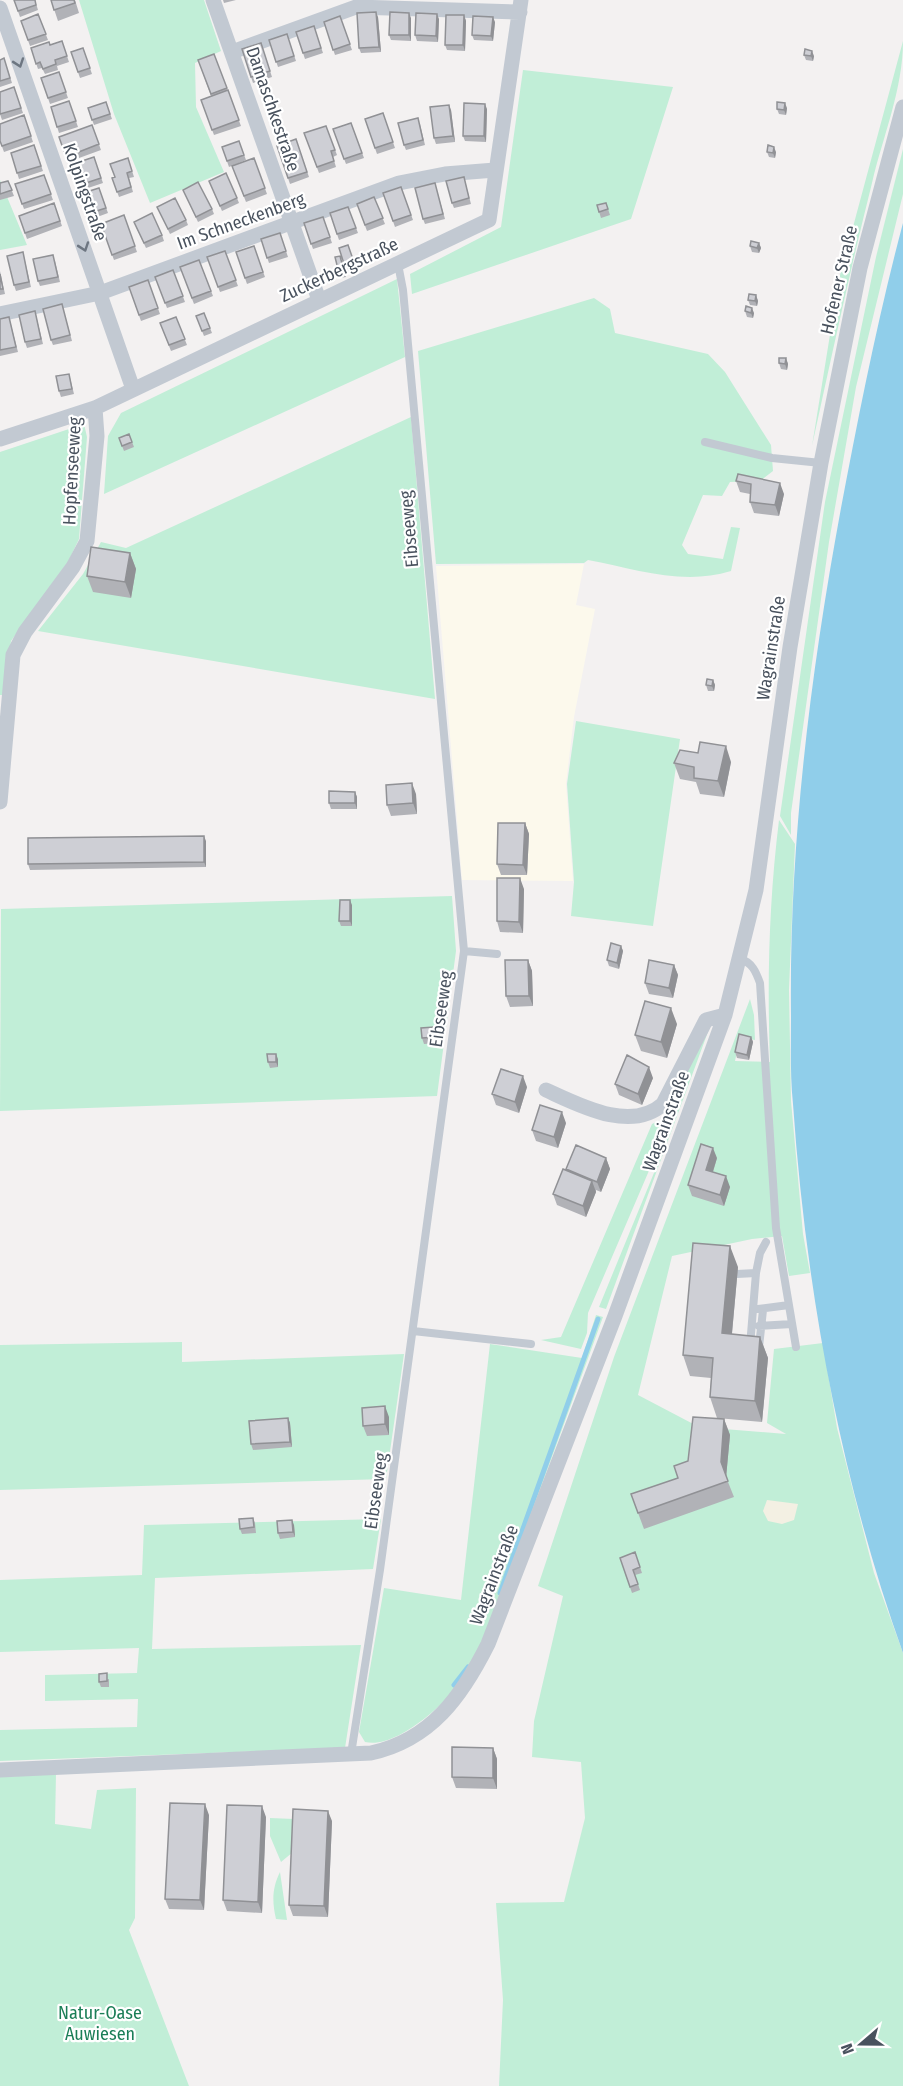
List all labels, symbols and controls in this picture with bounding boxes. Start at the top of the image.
street label: Damaschkestraße [241,44,305,174]
one-way arrow [12,57,25,68]
street label: Kolpingstraße [58,140,112,244]
street label: Im Schneckenberg [174,187,308,254]
street label: Hofener Straße [816,223,862,337]
street label: Zuckerbergstraße [276,233,402,307]
one-way arrow [76,242,89,252]
street label: Hopfenseeweg [58,416,86,526]
street label: Eibseeweg [395,489,423,568]
street label: Wagrainstraße [752,594,790,702]
street label: Eibseeweg [425,969,457,1049]
street label: Wagrainstraße [638,1068,694,1174]
street label: Eibseeweg [360,1451,392,1531]
street label: Wagrainstraße [465,1522,523,1628]
park label: Natur-Oase Auwiesen [58,2002,142,2045]
north arrow [831,2014,891,2074]
text: N [837,2041,858,2057]

